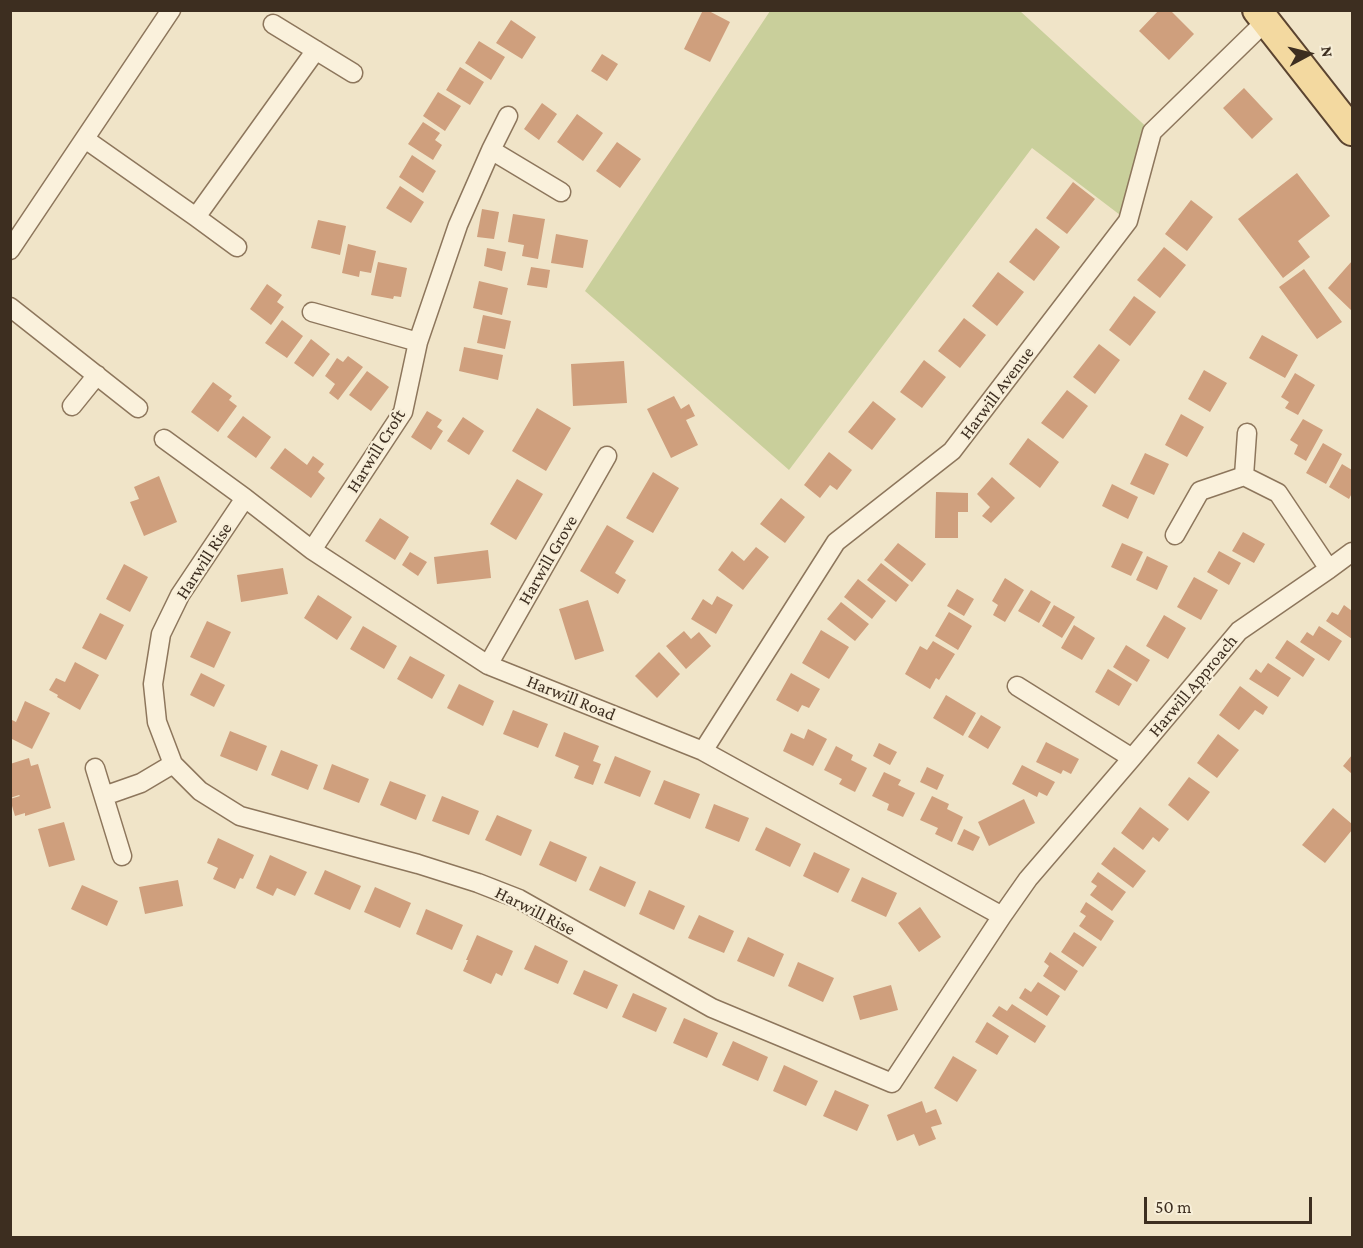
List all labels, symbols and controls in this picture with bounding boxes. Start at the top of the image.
north arrow [1279,24,1339,84]
text: N [1318,45,1336,58]
street label: Harwill Avenue [955,342,1039,444]
street label: Harwill Croft [342,405,410,497]
street label: Harwill Grove [514,511,582,609]
street label: Harwill Rise [171,519,237,603]
street label: Harwill Approach [1144,630,1242,742]
street label: Harwill Road [523,670,619,726]
street label: Harwill Rise [491,882,579,940]
scale bar [1147,1185,1315,1223]
text: 50 m [1155,1197,1192,1217]

